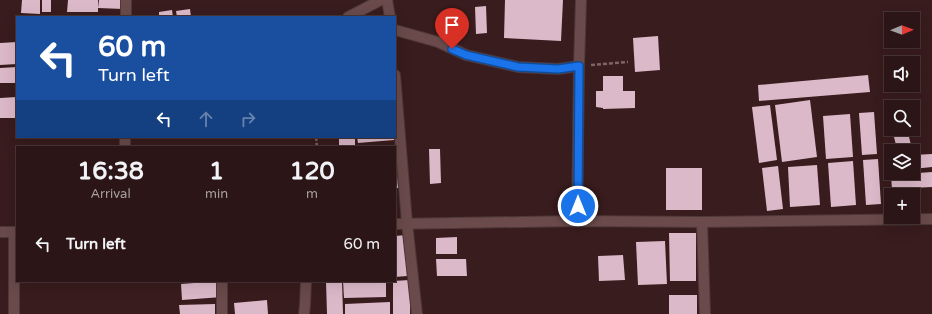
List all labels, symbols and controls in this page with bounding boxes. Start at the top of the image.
pin [435,8,469,49]
north arrow [884,12,920,48]
map controls [884,12,920,224]
icon: arrive [441,14,463,36]
text: 60 m [98,30,166,64]
icon: left [32,32,84,84]
button: sound [884,56,920,92]
text: Turn left [98,64,170,86]
button: search [884,100,920,136]
icon: left [153,108,175,130]
icon: ahead [195,108,217,130]
icon: right [237,108,259,130]
button: layers [884,144,920,180]
text: 16:38 [77,157,144,186]
text: 1 [209,157,224,186]
text: 120 [289,157,335,186]
position arrow [557,185,599,227]
text: Arrival [90,186,131,202]
text: min [205,186,228,202]
text: m [306,186,318,202]
button: + [884,188,920,224]
icon: left [32,233,54,255]
text: Turn left [66,235,126,253]
text: 60 m [343,235,380,253]

